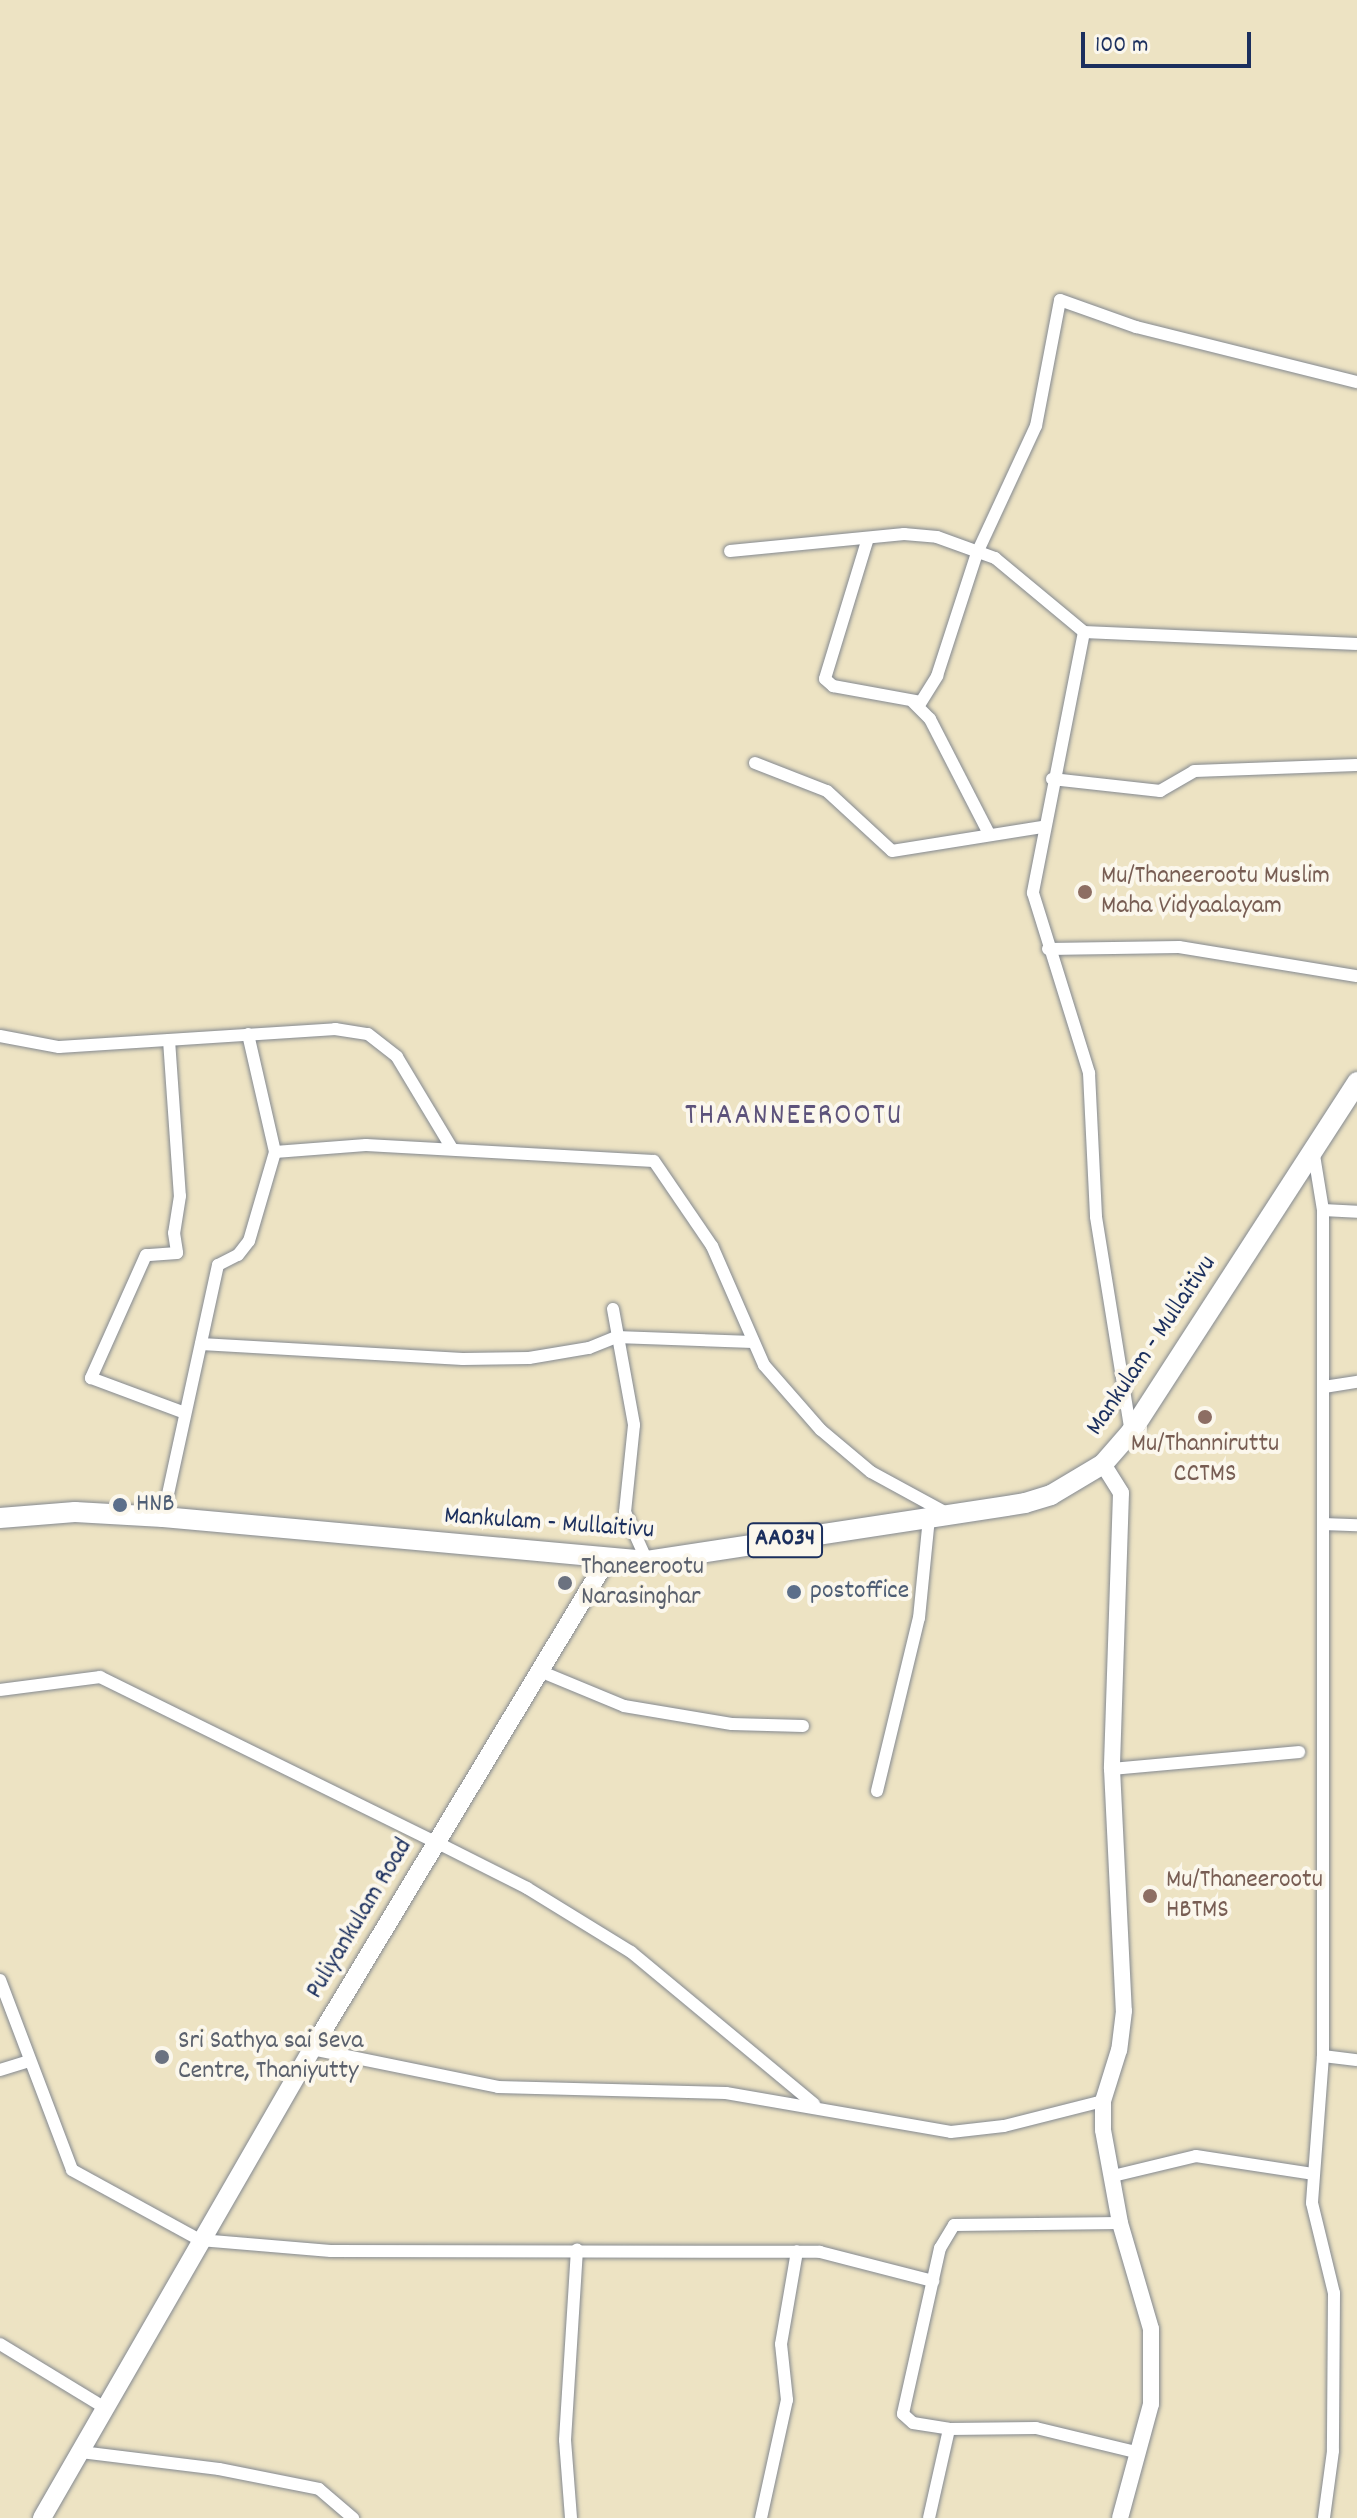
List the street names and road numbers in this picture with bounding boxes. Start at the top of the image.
street label: Mankulam - Mullaitivu [1080,1250,1224,1442]
street label: Mankulam - Mullaitivu [443,1501,655,1547]
road number: AA034 [747,1520,823,1560]
street label: Puliyankulam Road [300,1833,420,2005]

